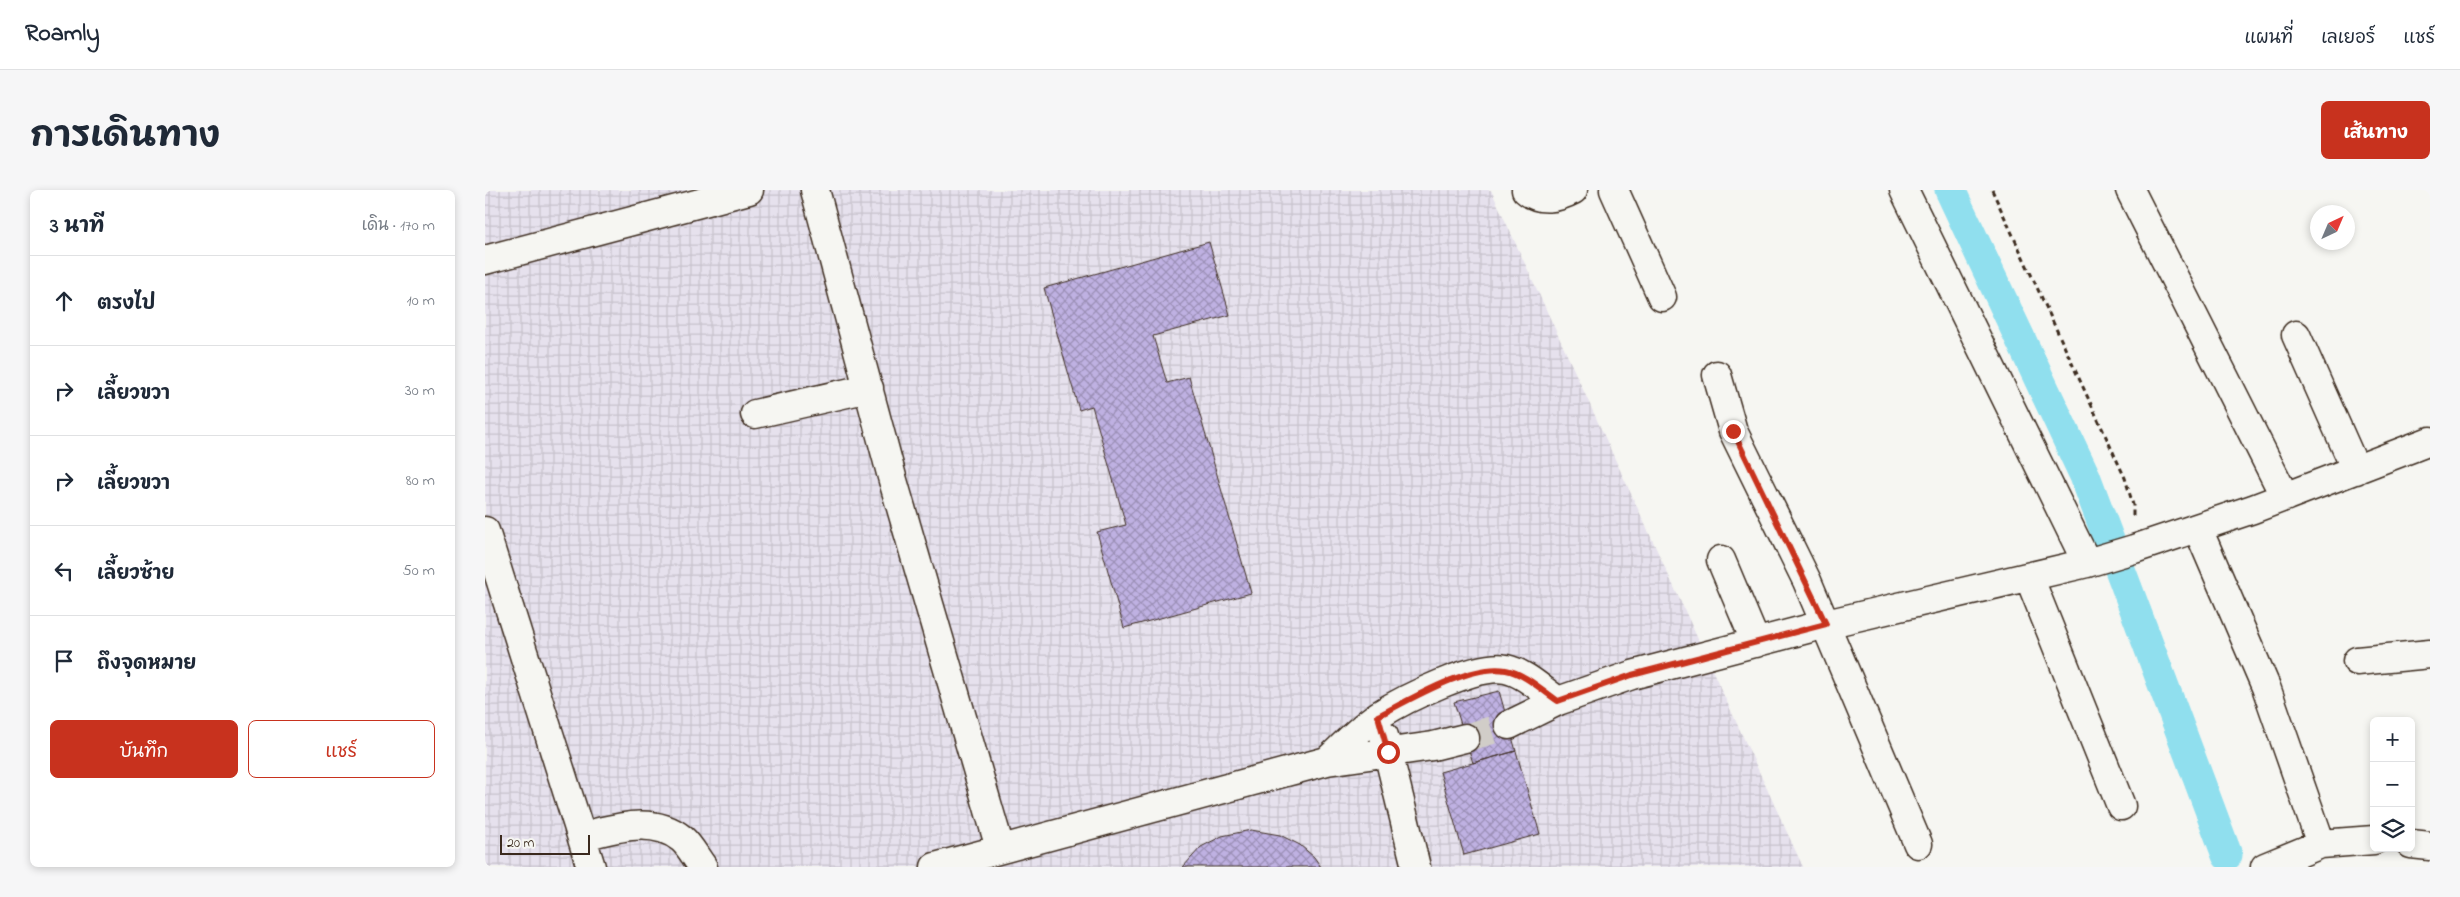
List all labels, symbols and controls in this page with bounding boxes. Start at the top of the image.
text: Roamly [25,17,100,52]
text: แผนที่ [2245,26,2293,52]
text: เลเยอร์ [2321,26,2375,52]
text: แชร์ [2403,26,2435,52]
button: เส้นทาง [2321,101,2430,159]
text: การเดินทาง [30,112,220,163]
north arrow [2310,205,2355,250]
text: 3 นาที [50,212,104,242]
text: เดิน · 170 m [362,214,435,238]
icon: ahead [50,287,78,315]
text: 10 m [407,289,435,313]
text: ตรงไป [97,291,155,318]
icon: right [50,377,78,405]
text: 30 m [405,379,435,403]
text: เลี้ยวขวา [97,381,170,408]
route end [1722,420,1745,443]
icon: right [50,467,78,495]
text: 80 m [406,469,435,493]
text: เลี้ยวขวา [97,471,170,498]
icon: left [50,557,78,585]
text: 50 m [403,559,435,583]
text: เลี้ยวซ้าย [97,561,174,588]
icon: arrive [50,647,78,675]
text: ถึงจุดหมาย [97,651,196,678]
map controls [2370,717,2415,852]
button: + [2370,717,2415,762]
button: บันทึก [50,720,238,778]
button: แชร์ [248,720,435,778]
route start [1377,741,1400,764]
button: − [2370,762,2415,807]
button: layers [2370,807,2415,852]
scale bar [500,832,590,855]
text: 20 m [507,833,534,854]

